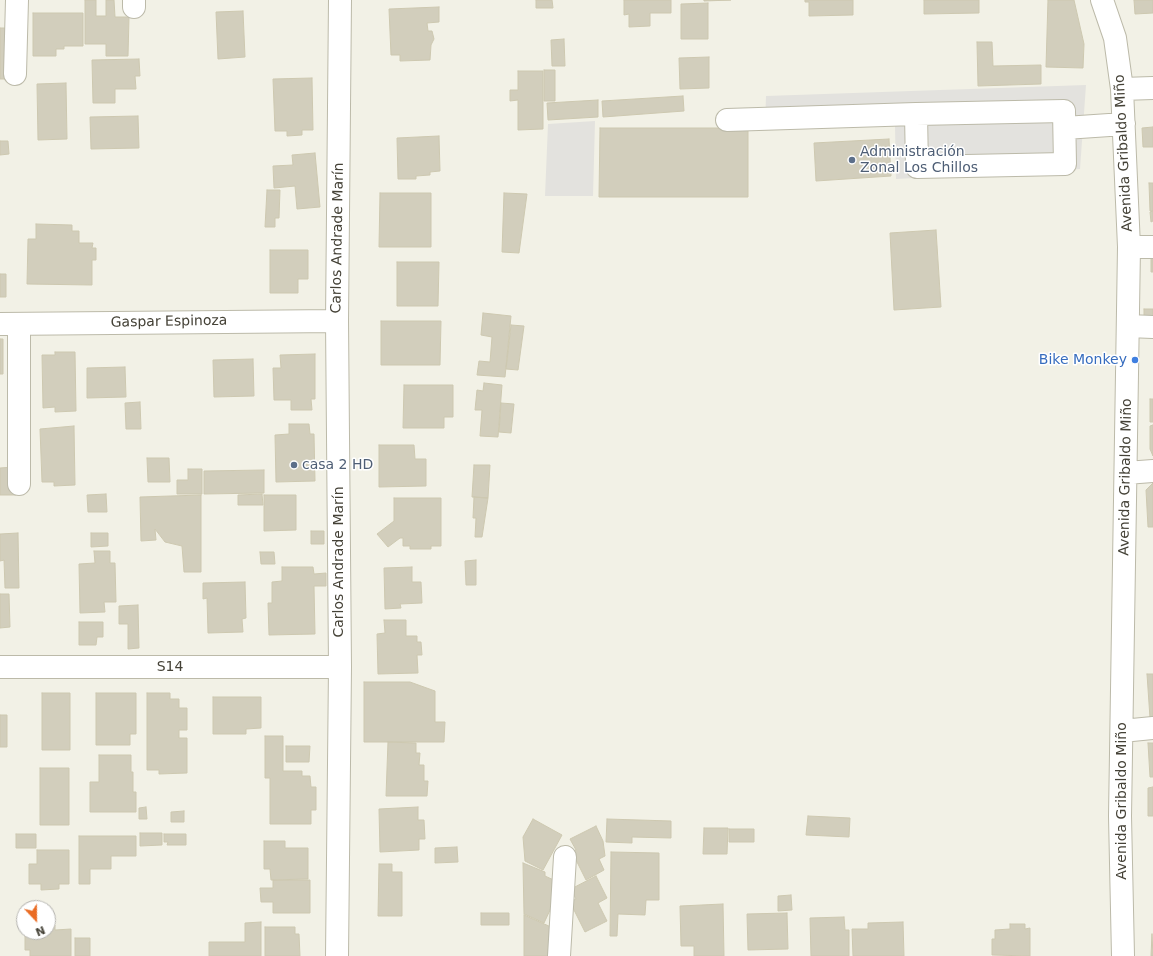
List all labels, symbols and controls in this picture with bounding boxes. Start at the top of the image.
street label: Avenida Gribaldo Miño [1111,74,1137,232]
place label: Administración Zonal Los Chillos [860,144,978,176]
marker: Administración Zonal Los Chillos [847,155,857,165]
street label: Carlos Andrade Marín [328,162,348,314]
street label: Gaspar Espinoza [111,313,227,331]
place label: Bike Monkey [1039,352,1127,368]
marker: Bike Monkey [1130,355,1140,365]
street label: Avenida Gribaldo Miño [1116,398,1136,556]
place label: casa 2 HD [302,457,373,473]
marker: casa 2 HD [289,460,299,470]
street label: Carlos Andrade Marín [331,486,347,638]
street label: S14 [157,659,183,675]
street label: Avenida Gribaldo Miño [1114,722,1130,880]
north arrow [16,900,56,940]
text: N [34,923,47,938]

